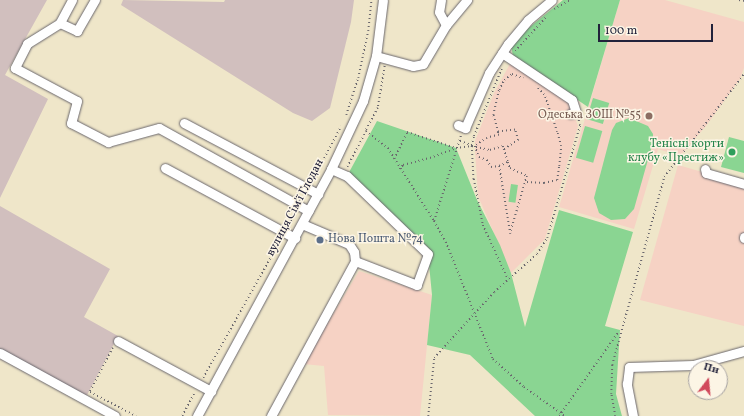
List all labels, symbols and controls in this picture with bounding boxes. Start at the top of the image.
scale bar [600,16,715,42]
text: 100 m [605,23,637,39]
place label: Одеська ЗОШ №55 [538,109,641,123]
marker: Одеська ЗОШ №55 [644,111,654,121]
place label: Тенісні корти клубу «Престиж» [627,138,724,166]
marker: Тенісні корти клубу «Престиж» [727,147,737,157]
street label: вулиця Сім'ї Глодан [264,157,328,259]
place label: Нова Пошта №74 [328,233,423,247]
marker: Нова Пошта №74 [315,235,325,245]
north arrow [688,360,728,400]
text: Пн [702,360,721,378]

